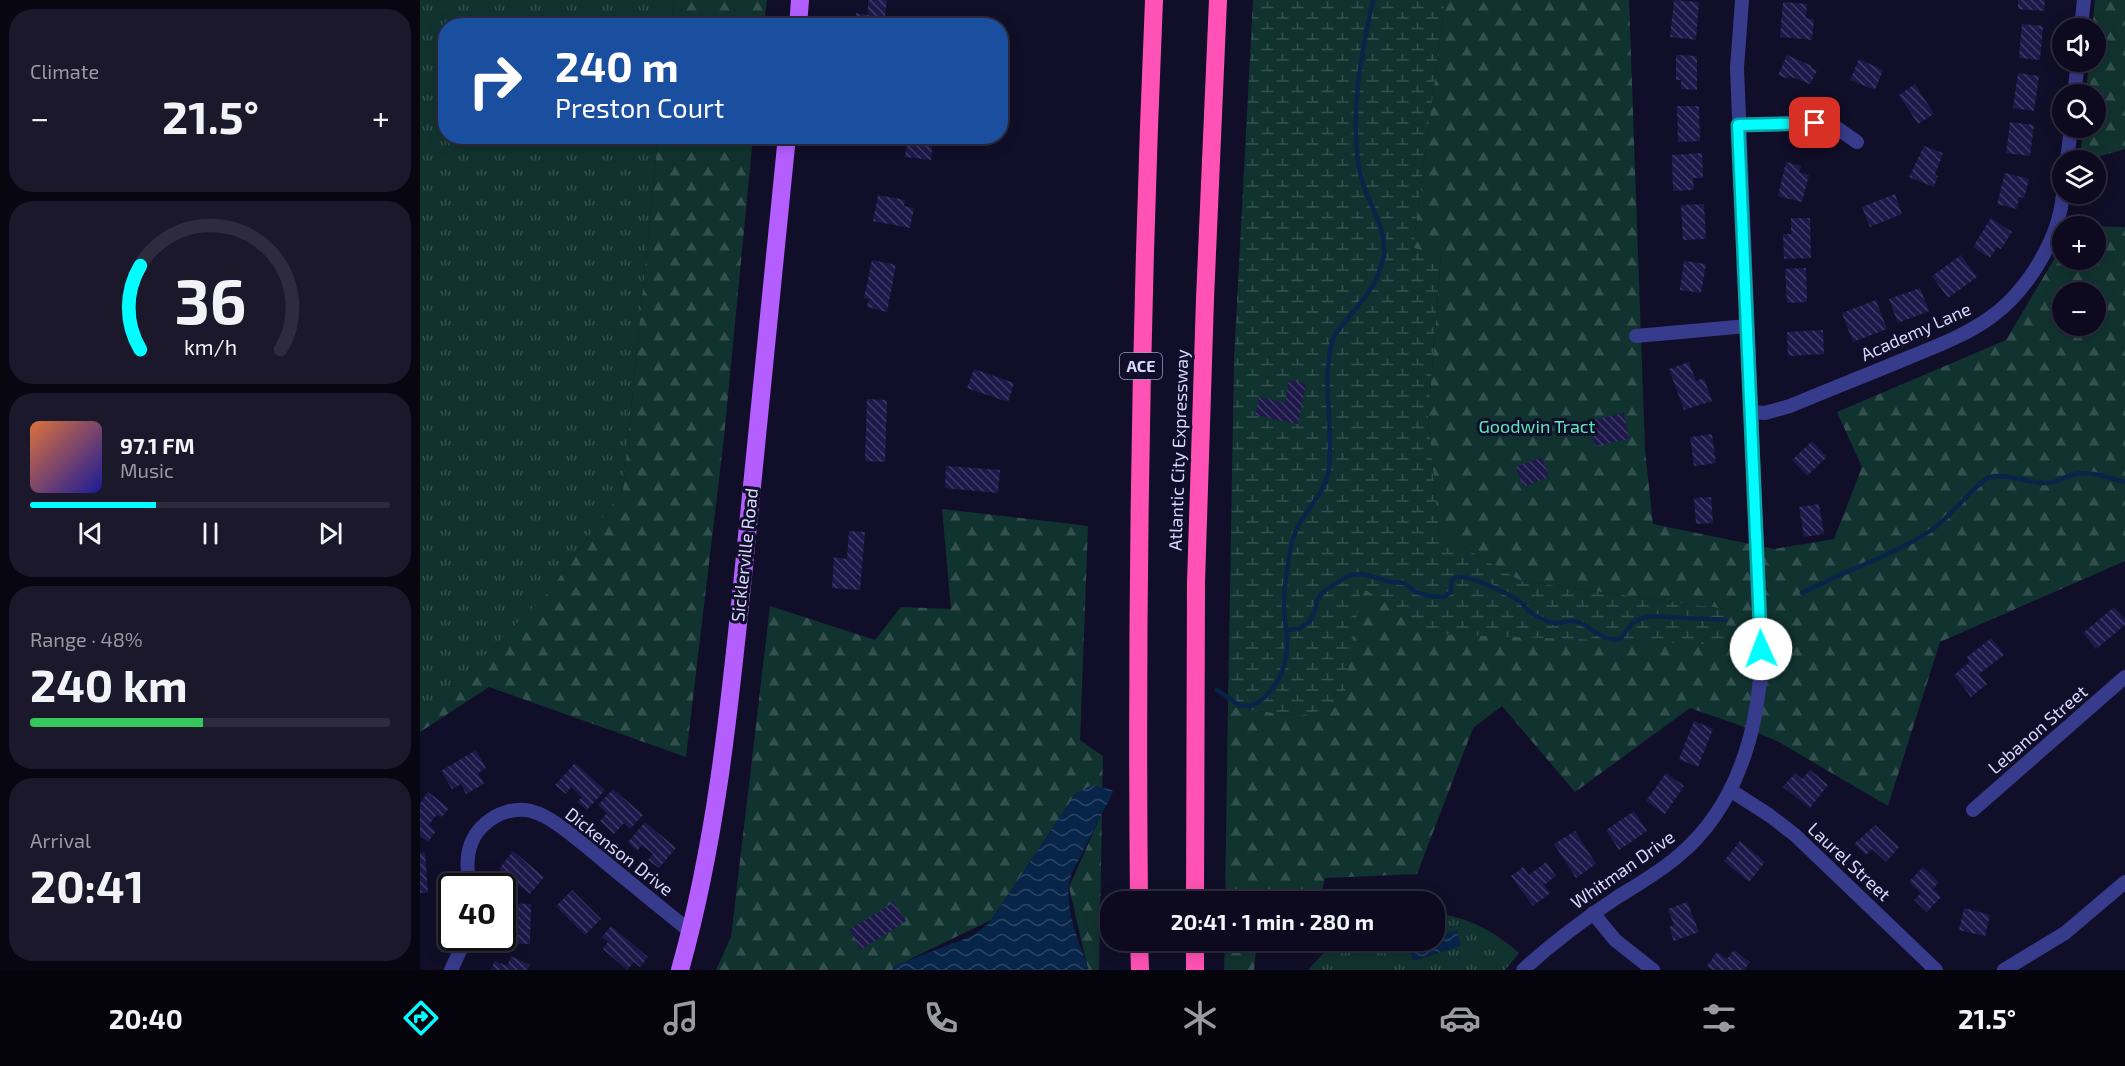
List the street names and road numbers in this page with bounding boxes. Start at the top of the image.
street label: Academy Lane [1857,297,1974,365]
street label: Atlantic City Expressway [1163,348,1193,551]
road number: ACE [1120,353,1162,379]
street label: Sicklerville Road [726,487,762,623]
street label: Lebanon Street [1983,680,2092,778]
street label: Dickenson Drive [561,802,678,900]
street label: Laurel Street [1804,817,1896,905]
street label: Whitman Drive [1566,825,1679,913]

